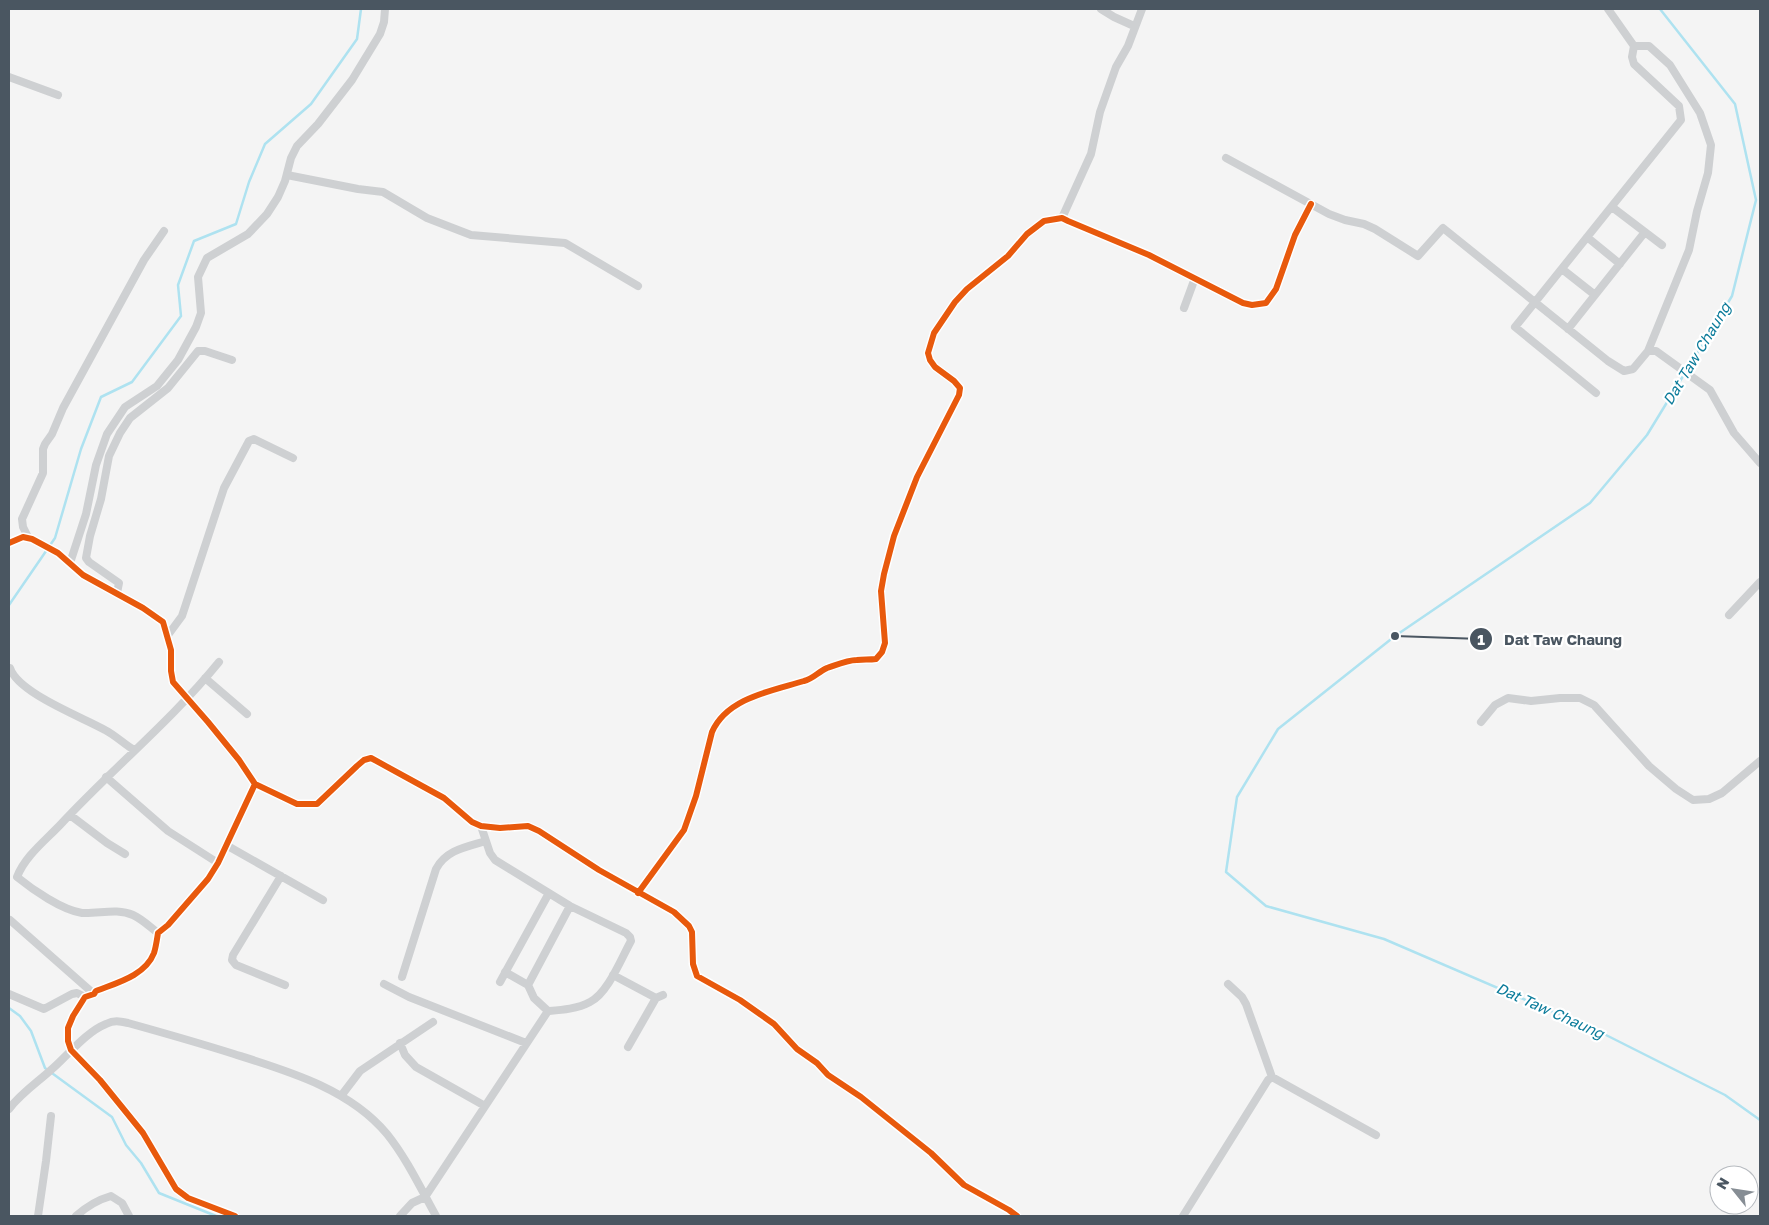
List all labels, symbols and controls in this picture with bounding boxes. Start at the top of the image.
water label: Dat Taw Chaung [1659,298,1736,408]
callout: Dat Taw Chaung [1469,624,1632,654]
text: 1 [1477,630,1485,648]
text: Dat Taw Chaung [1504,630,1622,648]
water label: Dat Taw Chaung [1493,978,1609,1044]
north arrow [1709,1165,1759,1215]
text: N [1712,1174,1732,1192]

